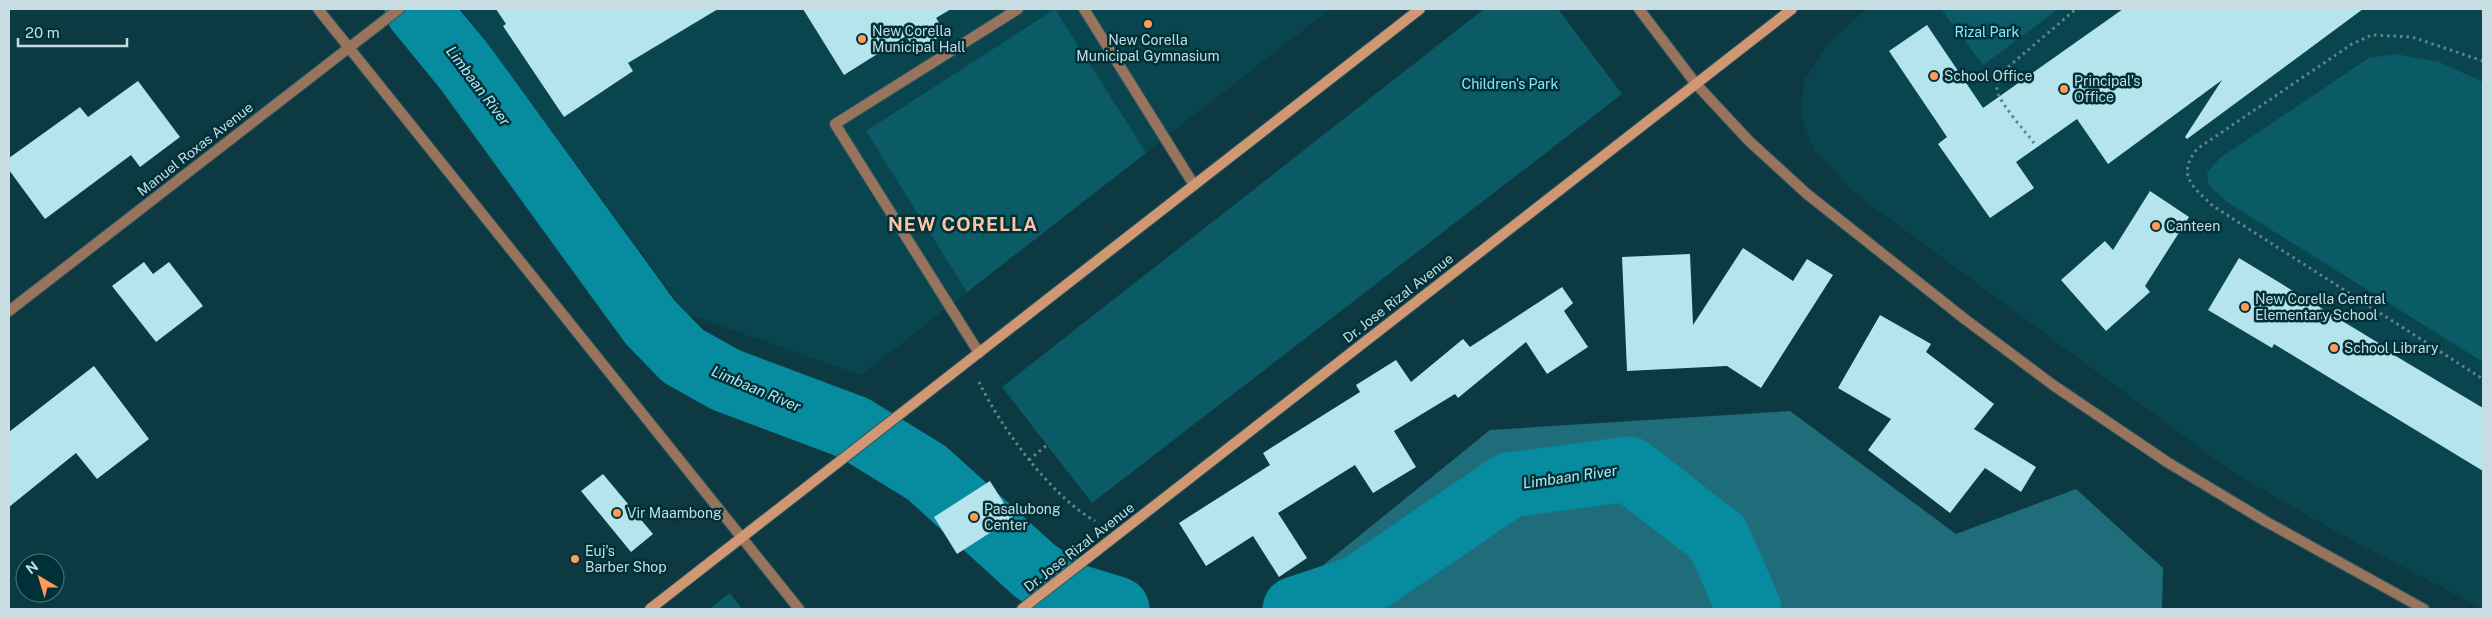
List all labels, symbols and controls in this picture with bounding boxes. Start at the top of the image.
scale bar [18,15,126,47]
marker: New Corella Municipal Gymnasium [1142,18,1154,30]
place label: New Corella Municipal Hall [872,23,966,55]
text: 20 m [25,24,60,41]
park label: Rizal Park [1955,24,2020,40]
place label: New Corella Municipal Gymnasium [1076,32,1220,64]
marker: New Corella Municipal Hall [856,33,868,45]
water label: Limbaan River [443,42,514,129]
place label: School Office [1944,68,2032,84]
marker: School Office [1928,70,1940,82]
place label: Principal's Office [2074,73,2140,105]
park label: Children's Park [1462,76,1559,92]
marker: Principal's Office [2058,83,2070,95]
street label: Manuel Roxas Avenue [134,99,256,199]
district label: NEW CORELLA [888,213,1038,235]
place label: Canteen [2166,218,2220,234]
marker: Canteen [2150,220,2162,232]
street label: Dr. Jose Rizal Avenue [1340,250,1456,346]
place label: New Corella Central Elementary School [2255,291,2386,323]
marker: New Corella Central Elementary School [2239,301,2251,313]
place label: School Library [2344,340,2439,356]
marker: School Library [2328,342,2340,354]
water label: Limbaan River [709,362,804,415]
water label: Limbaan River [1522,461,1619,492]
street label: Dr. Jose Rizal Avenue [1021,499,1137,595]
place label: Pasalubong Center [984,501,1061,533]
place label: Vir Maambong [627,505,722,521]
marker: Vir Maambong [611,507,623,519]
marker: Pasalubong Center [968,511,980,523]
place label: Euj's Barber Shop [585,543,666,575]
north arrow [15,553,65,603]
marker: Euj's Barber Shop [569,553,581,565]
text: N [23,558,41,577]

